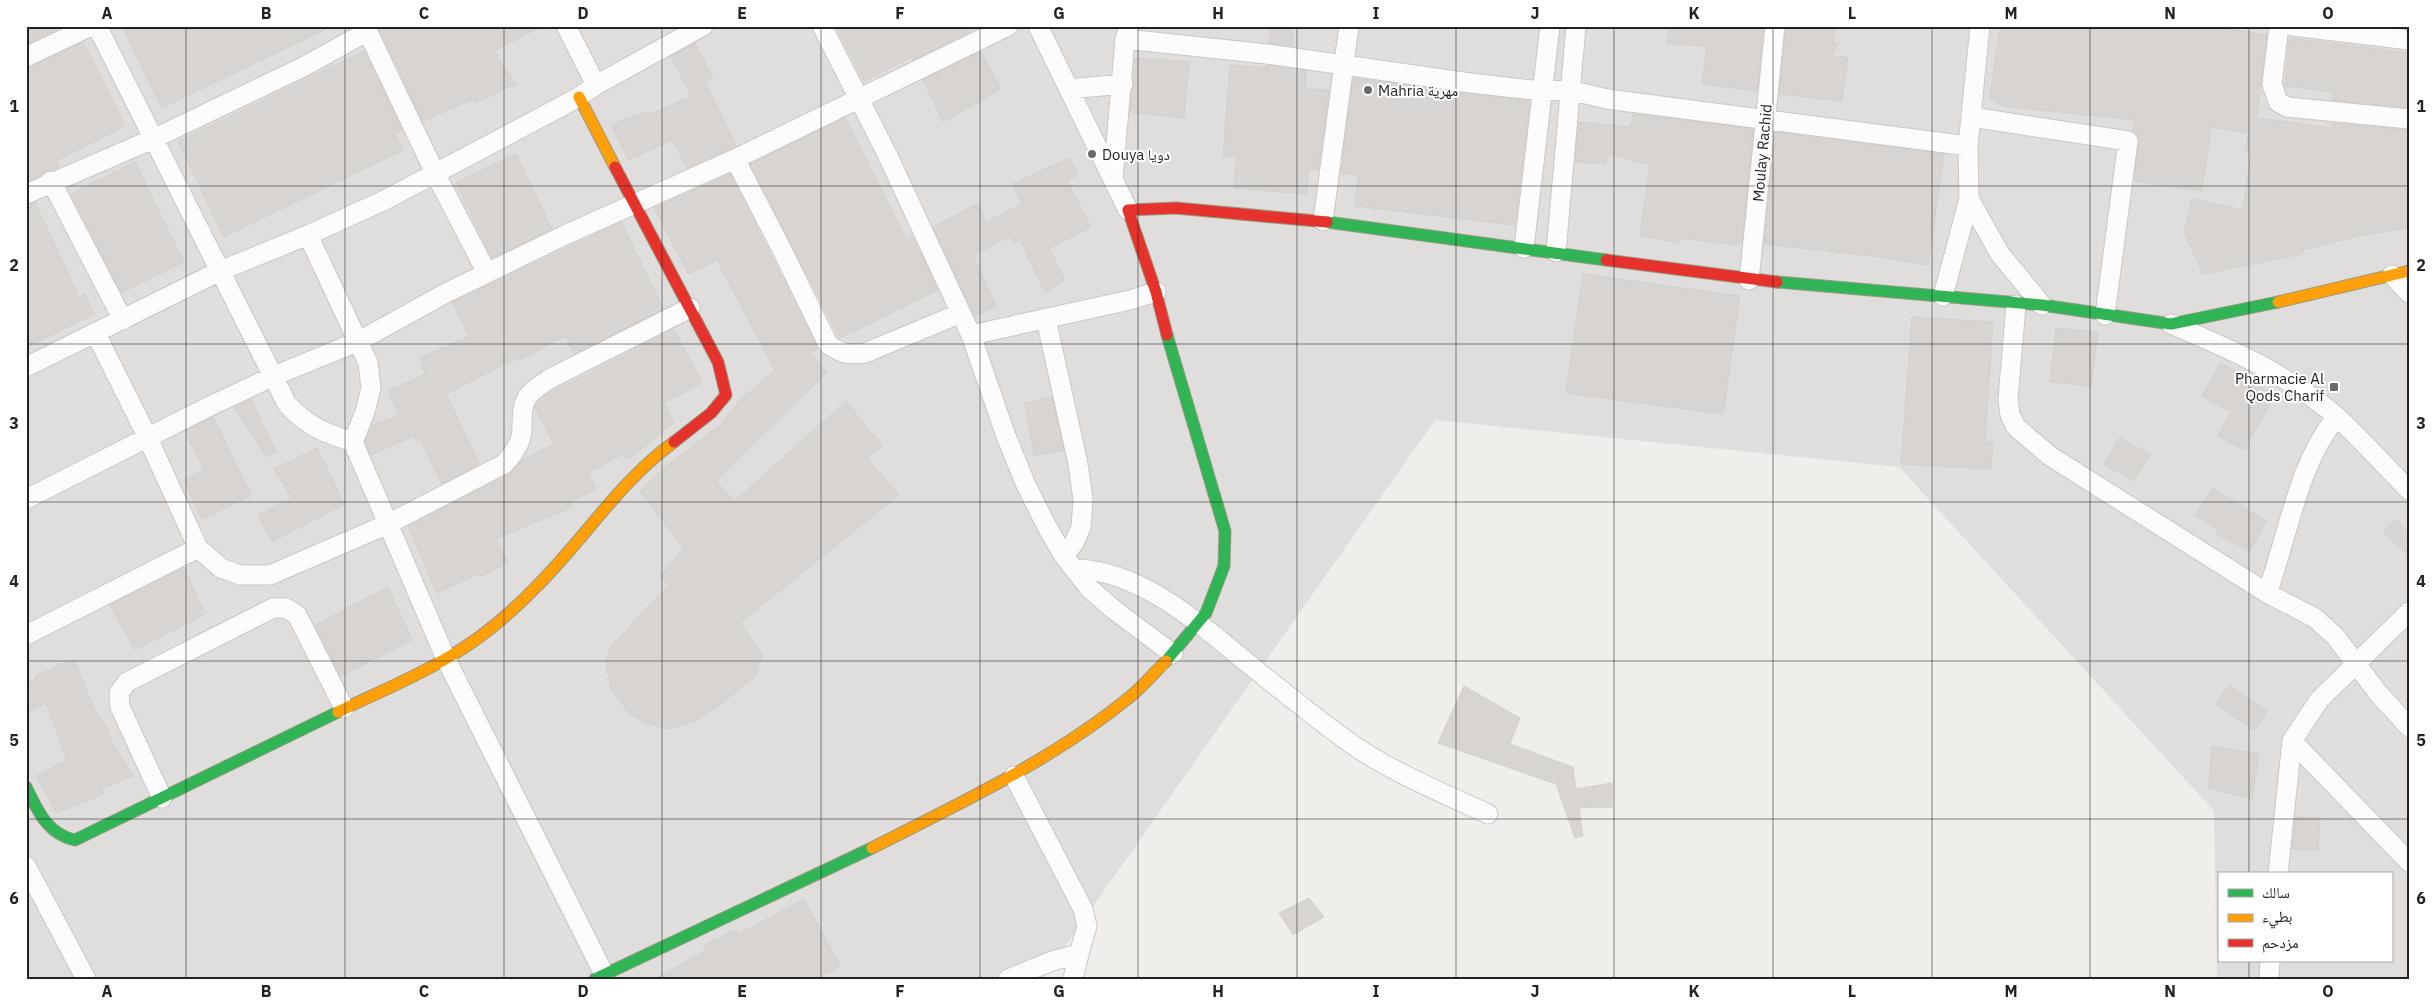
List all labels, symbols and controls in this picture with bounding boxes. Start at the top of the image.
text: A [102,3,113,23]
text: B [261,3,272,23]
text: C [419,3,429,23]
text: D [577,3,589,23]
text: E [737,3,747,23]
text: F [895,3,905,23]
text: G [1053,3,1065,23]
text: H [1212,3,1224,23]
text: I [1373,3,1380,23]
text: J [1531,3,1539,23]
text: K [1688,3,1700,23]
text: L [1848,3,1856,23]
text: M [2004,3,2018,23]
text: N [2164,3,2176,23]
text: O [2322,3,2334,23]
place label: Mahria مهرية [1378,81,1458,100]
marker: Mahria مهرية [1362,84,1374,96]
text: 1 [9,96,19,116]
text: 1 [2416,96,2426,116]
street label: Moulay Rachid [1748,103,1776,203]
place label: Douya دويا [1102,145,1170,164]
marker: Douya دويا [1086,148,1098,160]
text: 2 [9,255,19,275]
text: 2 [2416,255,2426,275]
place label: Pharmacie Al Qods Charif [2235,369,2324,405]
marker: Pharmacie Al Qods Charif [2328,381,2340,393]
text: 3 [9,413,19,433]
text: 3 [2416,413,2426,433]
text: 4 [9,571,19,591]
text: 4 [2416,571,2426,591]
text: 5 [9,730,19,750]
text: 5 [2416,730,2426,750]
legend [2218,872,2392,962]
text: سالك [2262,883,2290,902]
text: 6 [9,888,19,908]
text: 6 [2416,888,2426,908]
text: بطيء [2262,907,2292,929]
text: مزدحم [2262,933,2299,953]
text: A [102,981,113,1001]
text: B [261,981,272,1001]
text: C [419,981,429,1001]
text: D [577,981,589,1001]
text: E [737,981,747,1001]
text: F [895,981,905,1001]
text: G [1053,981,1065,1001]
text: H [1212,981,1224,1001]
text: I [1373,981,1380,1001]
text: J [1531,981,1539,1001]
text: K [1688,981,1700,1001]
text: L [1848,981,1856,1001]
text: M [2004,981,2018,1001]
text: N [2164,981,2176,1001]
text: O [2322,981,2334,1001]

